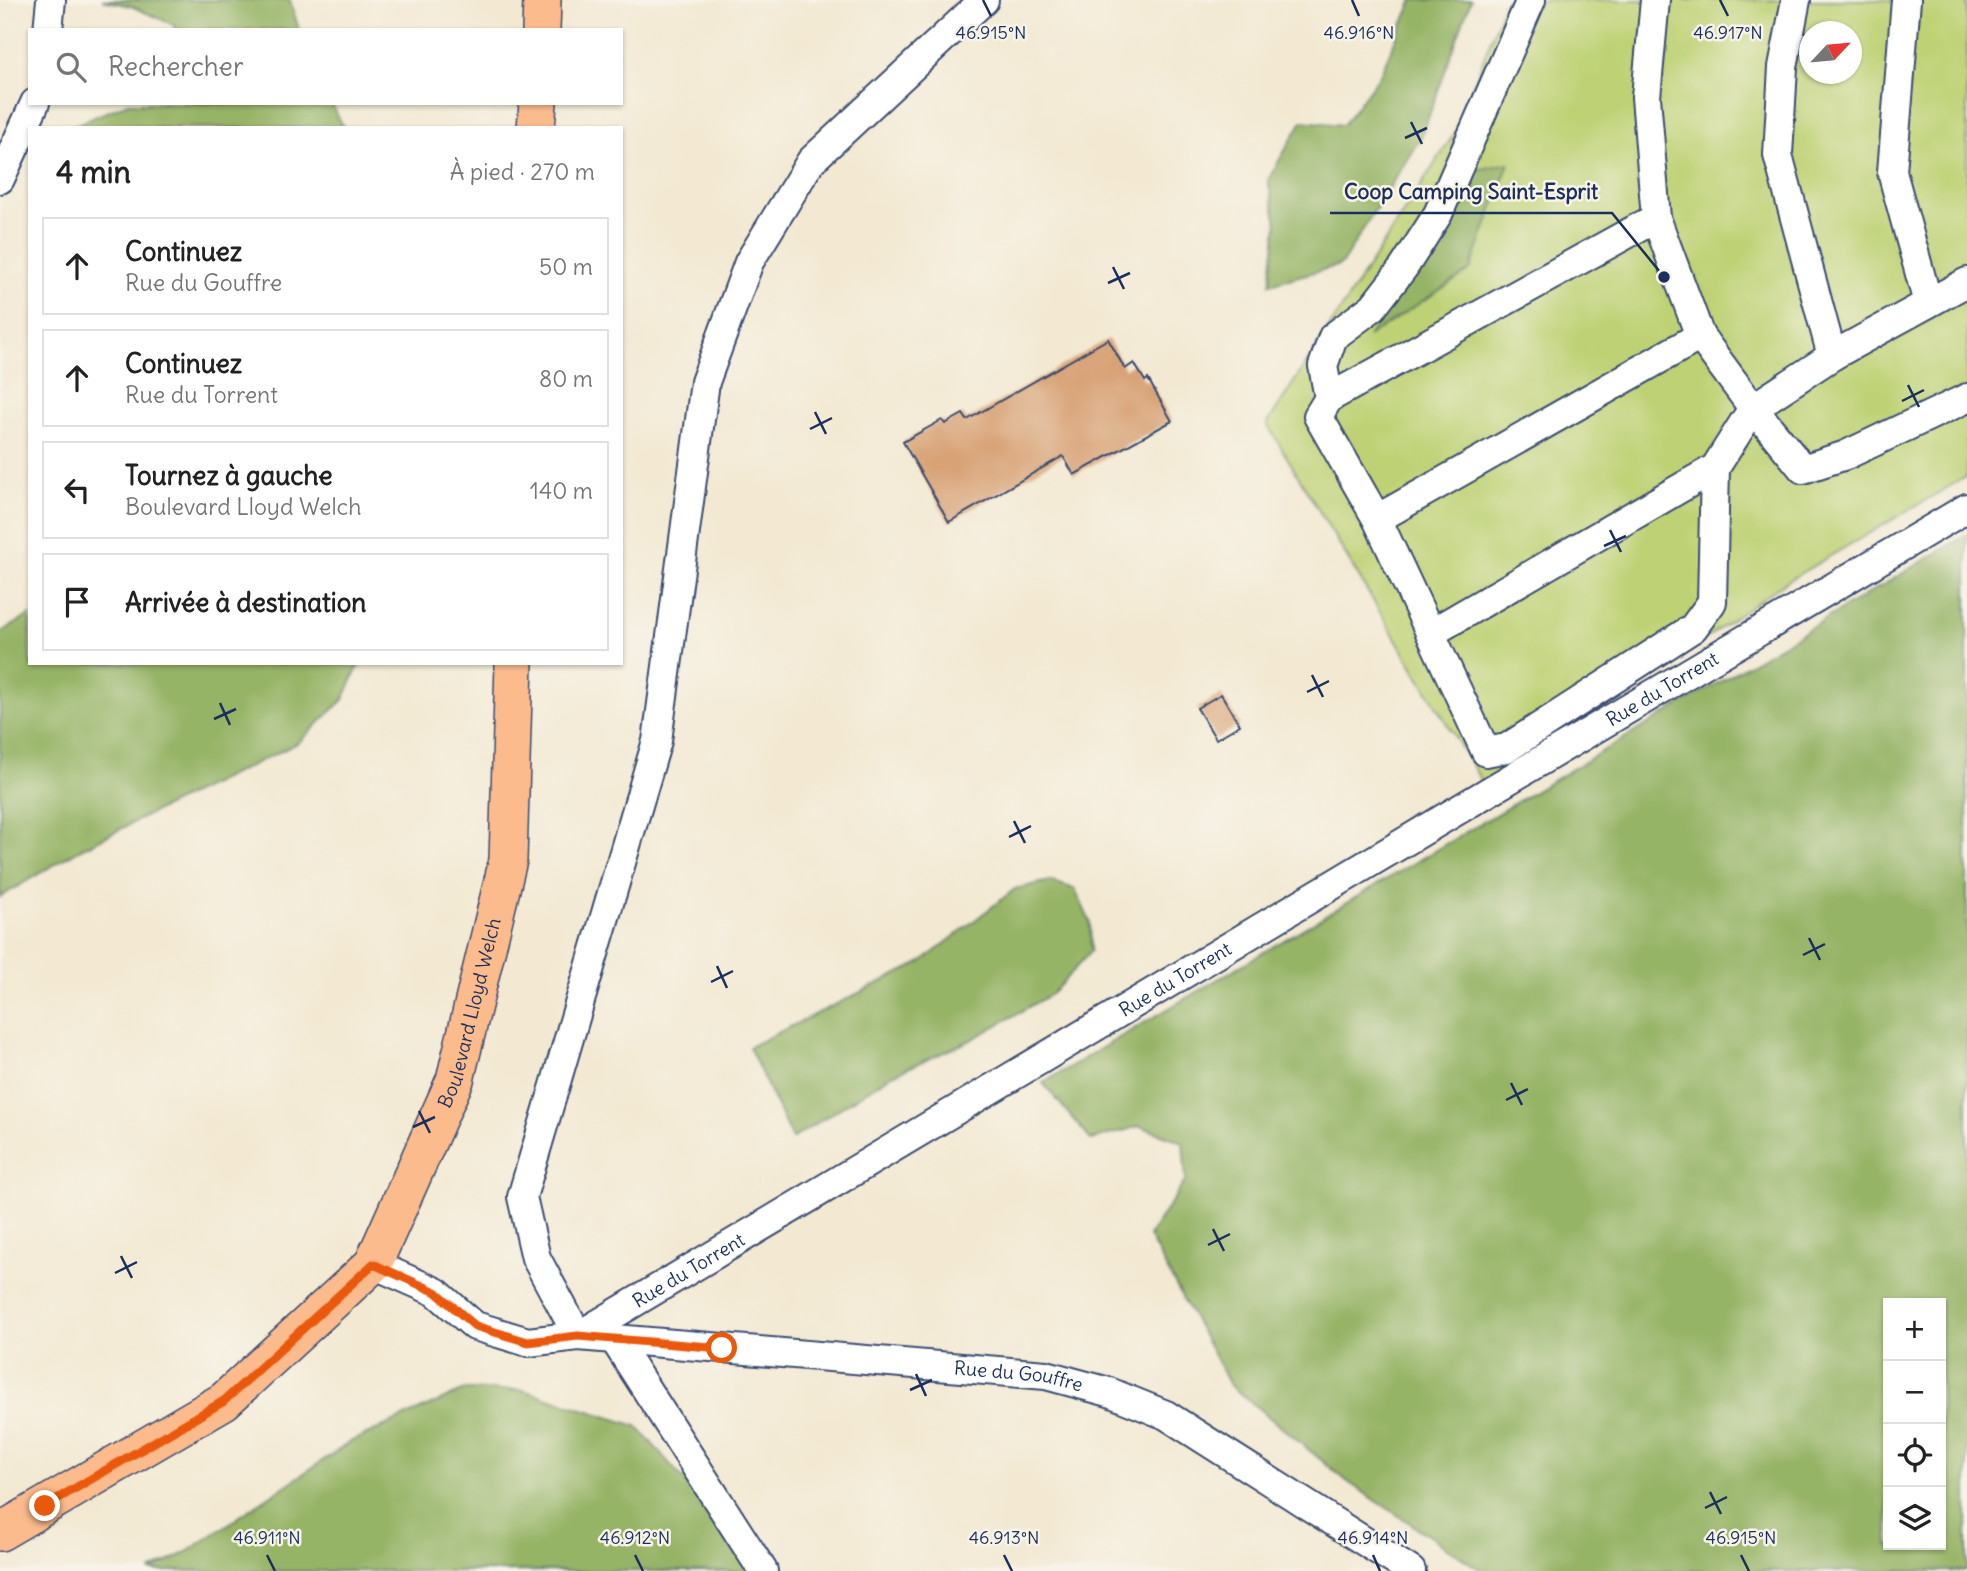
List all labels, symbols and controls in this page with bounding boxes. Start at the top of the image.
text: 46.915°N [956,21,1026,44]
text: 46.916°N [1324,21,1394,44]
text: 46.917°N [1693,21,1763,44]
north arrow [1799,21,1862,84]
search box [28,28,623,105]
icon: search [52,48,90,86]
text: Rechercher [108,50,244,83]
text: 4 min [56,153,131,191]
text: À pied · 270 m [450,157,595,186]
callout: Coop Camping Saint-Esprit [1330,171,1612,213]
text: Coop Camping Saint-Esprit [1344,178,1599,205]
text: Continuez [125,235,242,268]
icon: ahead [58,247,96,285]
text: 50 m [539,252,593,281]
text: Rue du Gouffre [125,268,282,297]
text: Continuez [125,347,242,380]
icon: ahead [58,359,96,397]
text: 80 m [539,364,593,393]
text: Rue du Torrent [125,380,278,409]
text: Tournez à gauche [125,459,333,492]
icon: left [58,471,96,509]
text: 140 m [530,476,593,505]
text: Boulevard Lloyd Welch [125,492,362,521]
icon: arrive [58,583,96,621]
text: Arrivée à destination [125,586,366,619]
street label: Rue du Torrent [1602,646,1723,731]
street label: Boulevard Lloyd Welch [432,915,506,1111]
street label: Rue du Torrent [1115,936,1235,1022]
street label: Rue du Torrent [628,1227,749,1313]
map controls [1883,1298,1946,1550]
button: + [1883,1298,1946,1361]
route start [706,1332,737,1363]
street label: Rue du Gouffre [953,1355,1086,1396]
button: − [1883,1361,1946,1424]
button: locate [1883,1424,1946,1487]
button: layers [1883,1487,1946,1550]
route end [29,1490,60,1521]
text: 46.911°N [233,1526,301,1549]
text: 46.912°N [600,1526,670,1549]
text: 46.913°N [969,1526,1039,1549]
text: 46.914°N [1338,1526,1408,1549]
text: 46.915°N [1706,1526,1776,1549]

